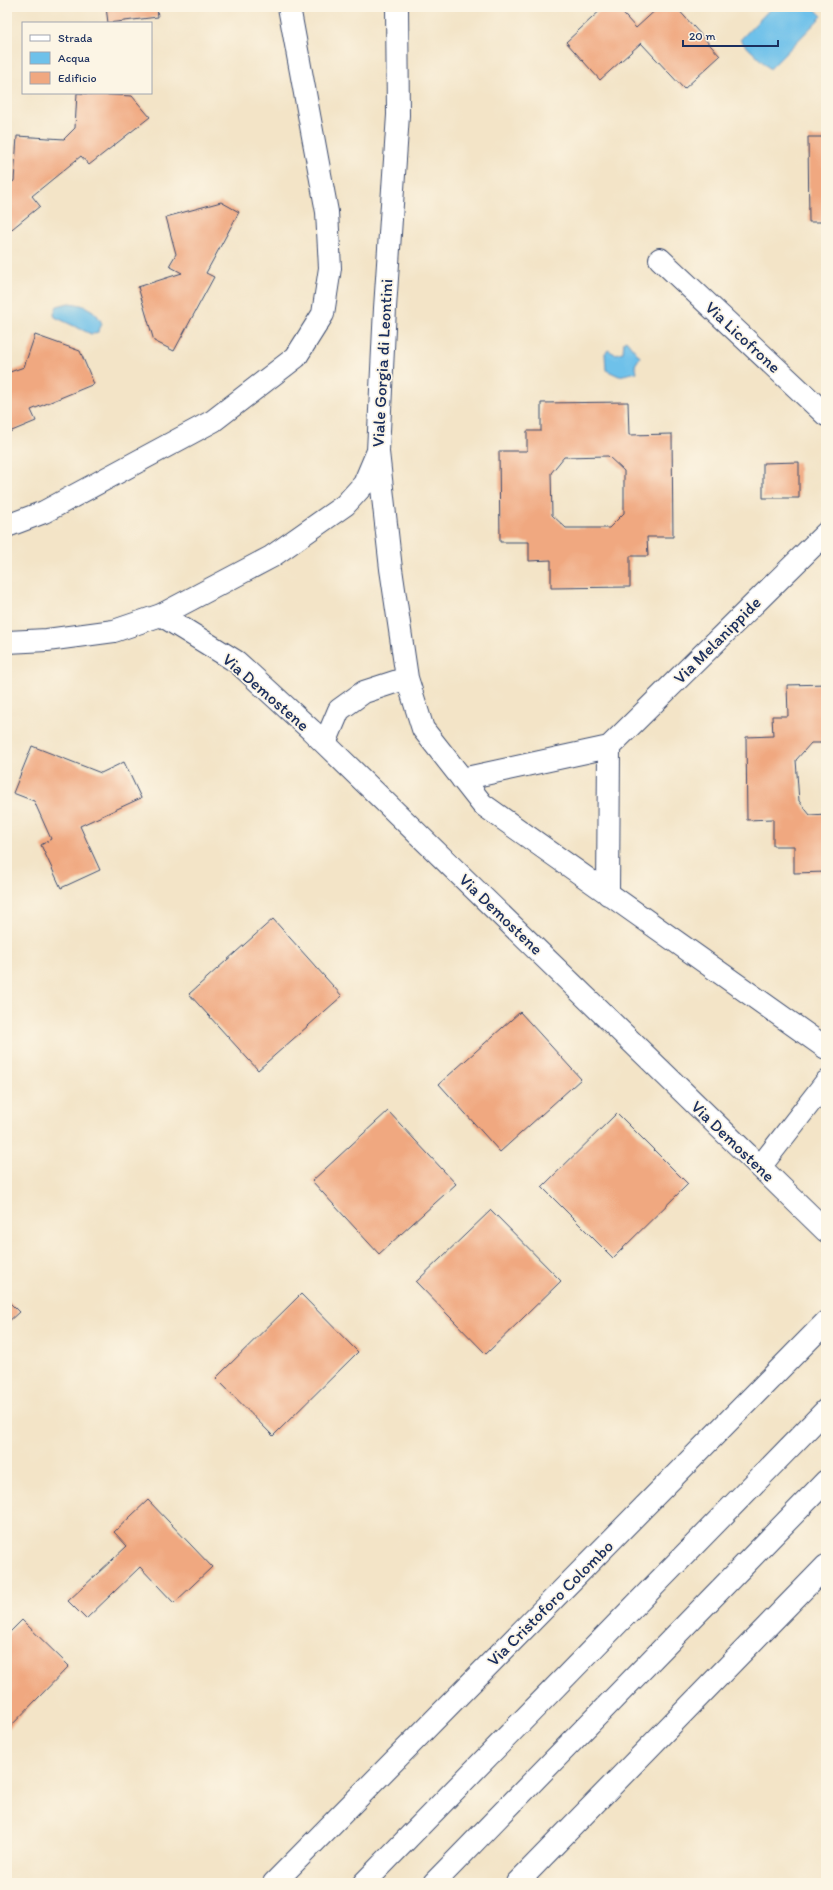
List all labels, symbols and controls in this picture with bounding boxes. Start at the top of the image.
legend [22,22,152,94]
scale bar [683,22,778,48]
text: 20 m [689,29,716,43]
text: Strada [58,31,93,45]
text: Acqua [58,51,90,65]
text: Edificio [58,71,97,85]
street label: Viale Gorgia di Leontini [368,278,396,448]
street label: Via Licofrone [701,297,785,377]
street label: Via Melanippide [669,592,765,688]
street label: Via Demostene [219,649,313,735]
street label: Via Demostene [455,869,547,959]
street label: Via Demostene [687,1096,779,1186]
street label: Via Cristoforo Colombo [483,1536,617,1670]

